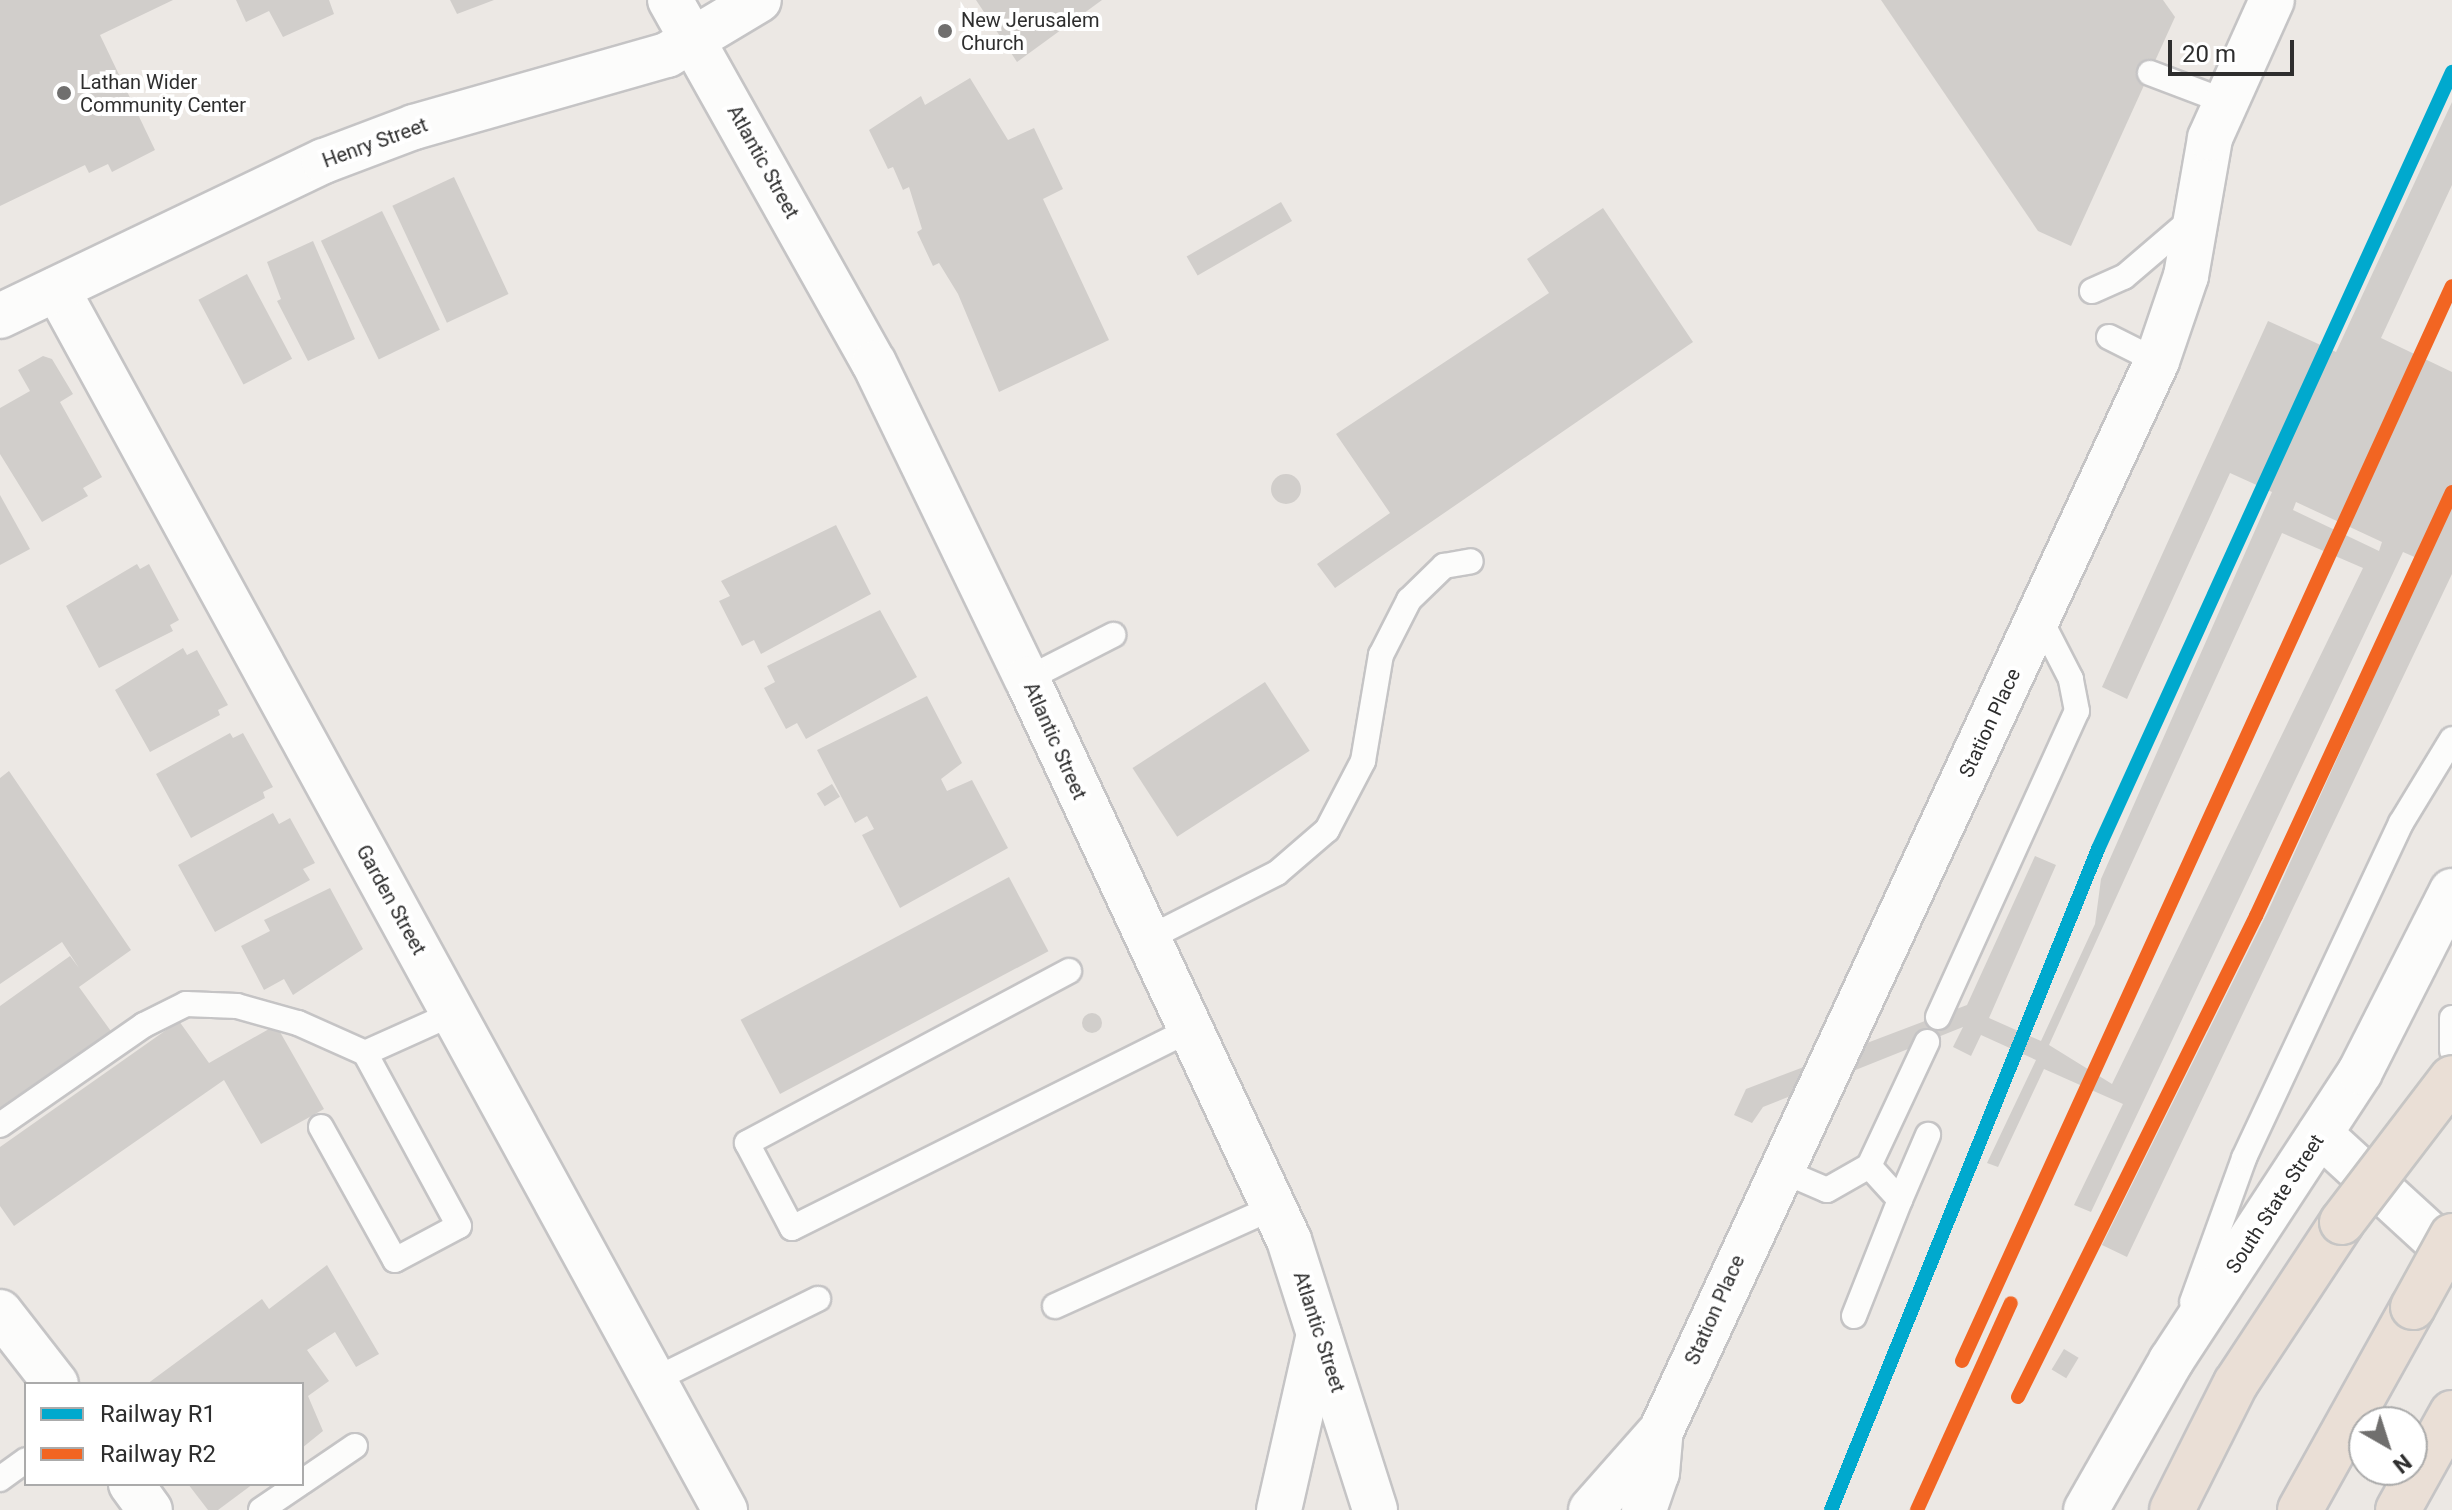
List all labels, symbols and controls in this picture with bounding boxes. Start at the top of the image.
place label: New Jerusalem Church [961,8,1100,55]
marker: New Jerusalem Church [936,22,954,40]
scale bar [2172,24,2298,74]
text: 20 m [2182,40,2236,68]
place label: Lathan Wider Community Center [80,70,246,117]
marker: Lathan Wider Community Center [55,84,73,102]
street label: Atlantic Street [722,101,804,223]
street label: Henry Street [319,113,431,173]
street label: Station Place [1954,665,2026,781]
street label: Atlantic Street [1018,679,1092,803]
street label: Garden Street [351,841,431,959]
street label: South State Street [2221,1130,2329,1278]
street label: Station Place [1680,1251,1750,1369]
street label: Atlantic Street [1288,1268,1350,1396]
legend [24,1382,304,1486]
text: Railway R1 [100,1400,216,1428]
north arrow [2348,1406,2428,1486]
text: Railway R2 [100,1440,216,1468]
text: N [2388,1449,2416,1478]

